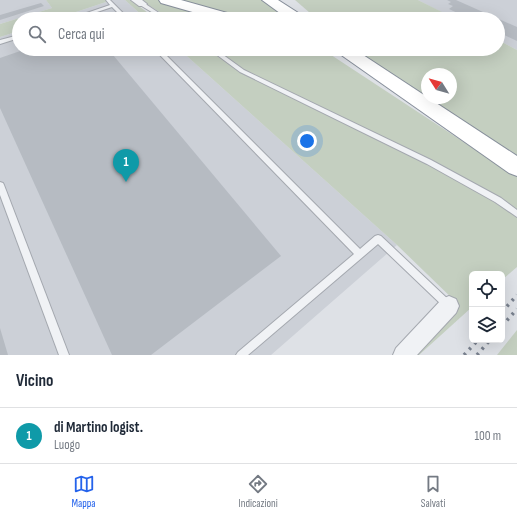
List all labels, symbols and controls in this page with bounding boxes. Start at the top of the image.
search box [12,12,505,56]
icon: search [26,23,48,45]
text: Cerca qui [58,25,105,44]
north arrow [421,68,457,104]
your location [297,131,317,151]
pin: 1 [113,149,139,182]
map controls [469,271,505,343]
button: locate [469,271,505,307]
button: layers [469,307,505,343]
text: Vicino [16,371,53,391]
text: di Martino logist. [54,418,143,437]
text: 1 [26,428,32,444]
text: 100 m [474,428,501,444]
text: Luogo [54,437,80,453]
tab: Mappa [71,473,96,510]
tab: Indicazioni [238,473,278,510]
tab: Salvati [421,473,446,510]

